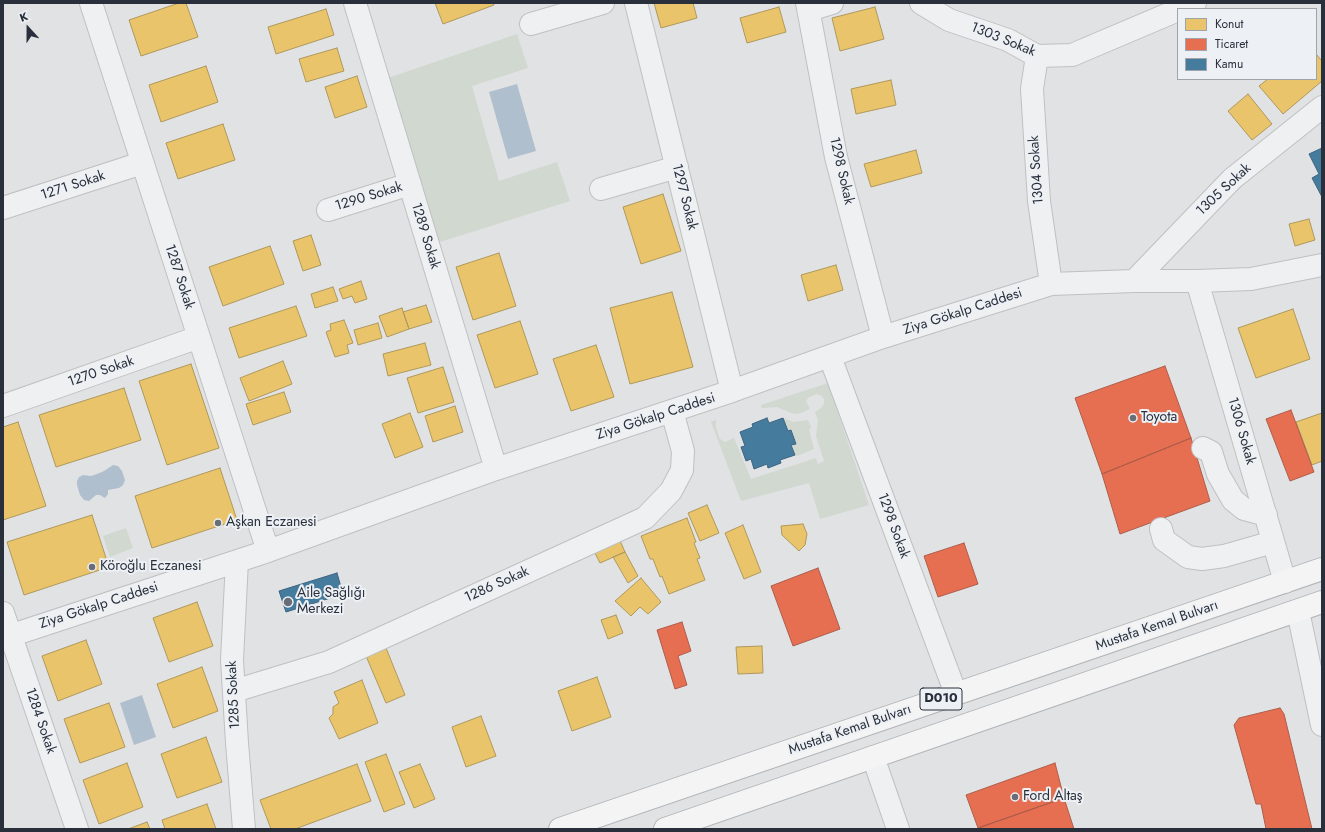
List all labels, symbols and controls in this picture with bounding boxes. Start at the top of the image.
north arrow [8,8,48,48]
text: K [17,8,30,26]
legend [1177,8,1317,80]
text: Konut [1215,15,1243,33]
street label: 1303 Sokak [968,19,1038,61]
text: Ticaret [1215,35,1248,53]
text: Kamu [1215,55,1243,73]
street label: 1304 Sokak [1026,135,1048,205]
street label: 1298 Sokak [825,136,857,206]
street label: 1305 Sokak [1193,160,1255,220]
street label: 1297 Sokak [668,162,700,232]
street label: 1271 Sokak [39,168,107,204]
street label: 1290 Sokak [333,179,405,215]
street label: 1289 Sokak [407,201,443,271]
street label: 1287 Sokak [161,242,197,312]
street label: Ziya Gökalp Caddesi [901,285,1025,339]
street label: 1270 Sokak [66,353,136,391]
street label: Ziya Gökalp Caddesi [594,390,718,444]
street label: 1306 Sokak [1223,396,1259,466]
place label: Toyota [1141,410,1177,426]
marker: Toyota [1128,413,1138,423]
street label: 1298 Sokak [873,491,913,561]
place label: Aşkan Eczanesi [226,515,317,531]
marker: Aşkan Eczanesi [213,518,223,528]
place label: Köroğlu Eczanesi [100,559,202,575]
marker: Köroğlu Eczanesi [87,562,97,572]
street label: 1286 Sokak [462,563,532,607]
street label: Ziya Gökalp Caddesi [37,579,161,633]
place label: Aile Sağlığı Merkezi [297,586,365,618]
marker: Aile Sağlığı Merkezi [282,596,294,608]
street label: Mustafa Kemal Bulvarı [1093,597,1221,655]
street label: 1285 Sokak [224,660,244,730]
street label: 1284 Sokak [21,686,59,756]
road number: D010 [920,688,962,710]
street label: Mustafa Kemal Bulvarı [786,701,914,759]
place label: Ford Altaş [1023,789,1082,805]
marker: Ford Altaş [1010,792,1020,802]

